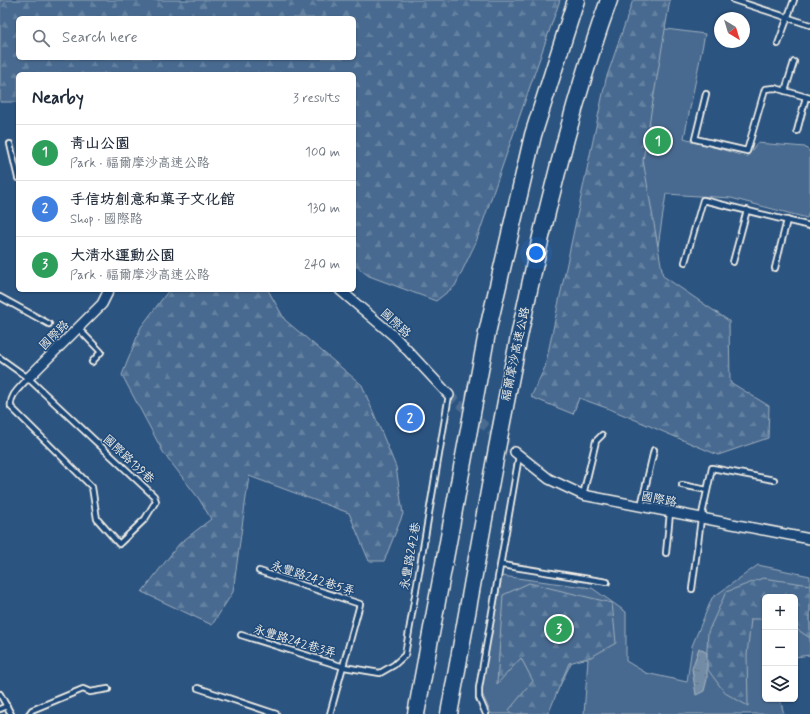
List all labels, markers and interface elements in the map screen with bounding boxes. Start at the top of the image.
north arrow [714,12,750,48]
search box [16,16,356,60]
icon: search [30,27,52,49]
text: Search here [62,28,138,48]
text: Nearby [32,87,84,109]
text: 3 results [293,90,340,107]
pin: 1 [645,126,671,156]
text: 青山公園 [70,134,130,154]
text: 1 [42,144,48,161]
text: 100 m [305,144,340,161]
text: Park · 福爾摩沙高速公路 [70,155,210,172]
text: 手信坊創意和菓子文化館 [70,190,235,210]
text: 2 [42,200,48,217]
text: 130 m [307,200,340,217]
text: Shop · 國際路 [70,211,143,228]
your location [526,243,546,263]
text: 大清水運動公園 [70,246,175,266]
text: 3 [42,256,48,273]
text: 240 m [304,256,340,273]
text: Park · 福爾摩沙高速公路 [70,267,210,284]
street label: 國際路 [377,306,414,342]
street label: 福爾摩沙高速公路 [498,306,534,403]
street label: 國際路 [36,317,73,354]
pin: 2 [397,403,423,433]
street label: 國際路139巷 [99,432,157,488]
street label: 國際路 [640,489,678,511]
street label: 永豐路242巷 [397,521,425,591]
street label: 永豐路242巷5弄 [269,558,357,600]
map controls [762,594,798,702]
button: + [762,594,798,630]
pin: 3 [546,614,572,644]
street label: 永豐路242巷3弄 [251,622,338,662]
button: − [762,630,798,666]
button: layers [762,666,798,702]

